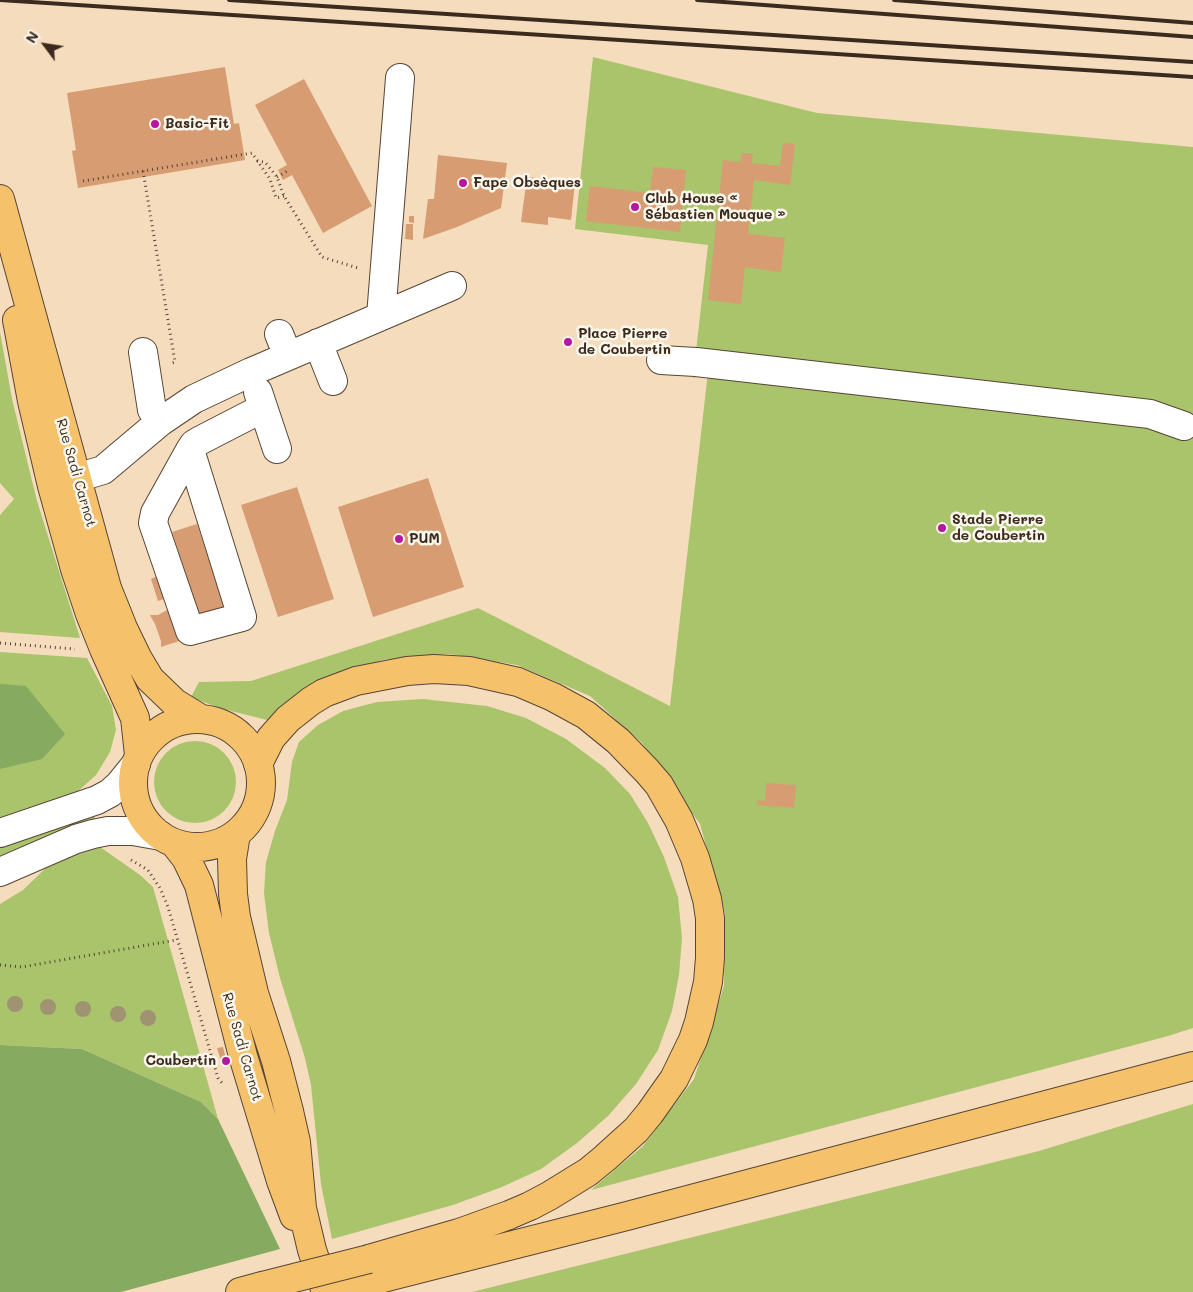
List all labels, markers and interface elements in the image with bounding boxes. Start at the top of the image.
north arrow [20,20,70,70]
text: N [21,28,43,46]
place label: Basic-Fit [165,116,229,132]
marker: Basic-Fit [149,118,161,130]
place label: Fape Obsèques [473,175,581,191]
marker: Fape Obsèques [457,177,469,189]
place label: Club House « Sébastien Mouque » [645,191,786,223]
marker: Club House « Sébastien Mouque » [629,201,641,213]
place label: Place Pierre de Coubertin [578,326,671,358]
marker: Place Pierre de Coubertin [562,336,574,348]
street label: Rue Sadi Carnot [52,417,100,529]
place label: Stade Pierre de Coubertin [952,512,1045,544]
marker: Stade Pierre de Coubertin [936,522,948,534]
place label: PUM [409,531,440,547]
marker: PUM [393,533,405,545]
street label: Rue Sadi Carnot [218,991,266,1103]
place label: Coubertin [146,1053,216,1069]
marker: Coubertin [220,1055,232,1067]

